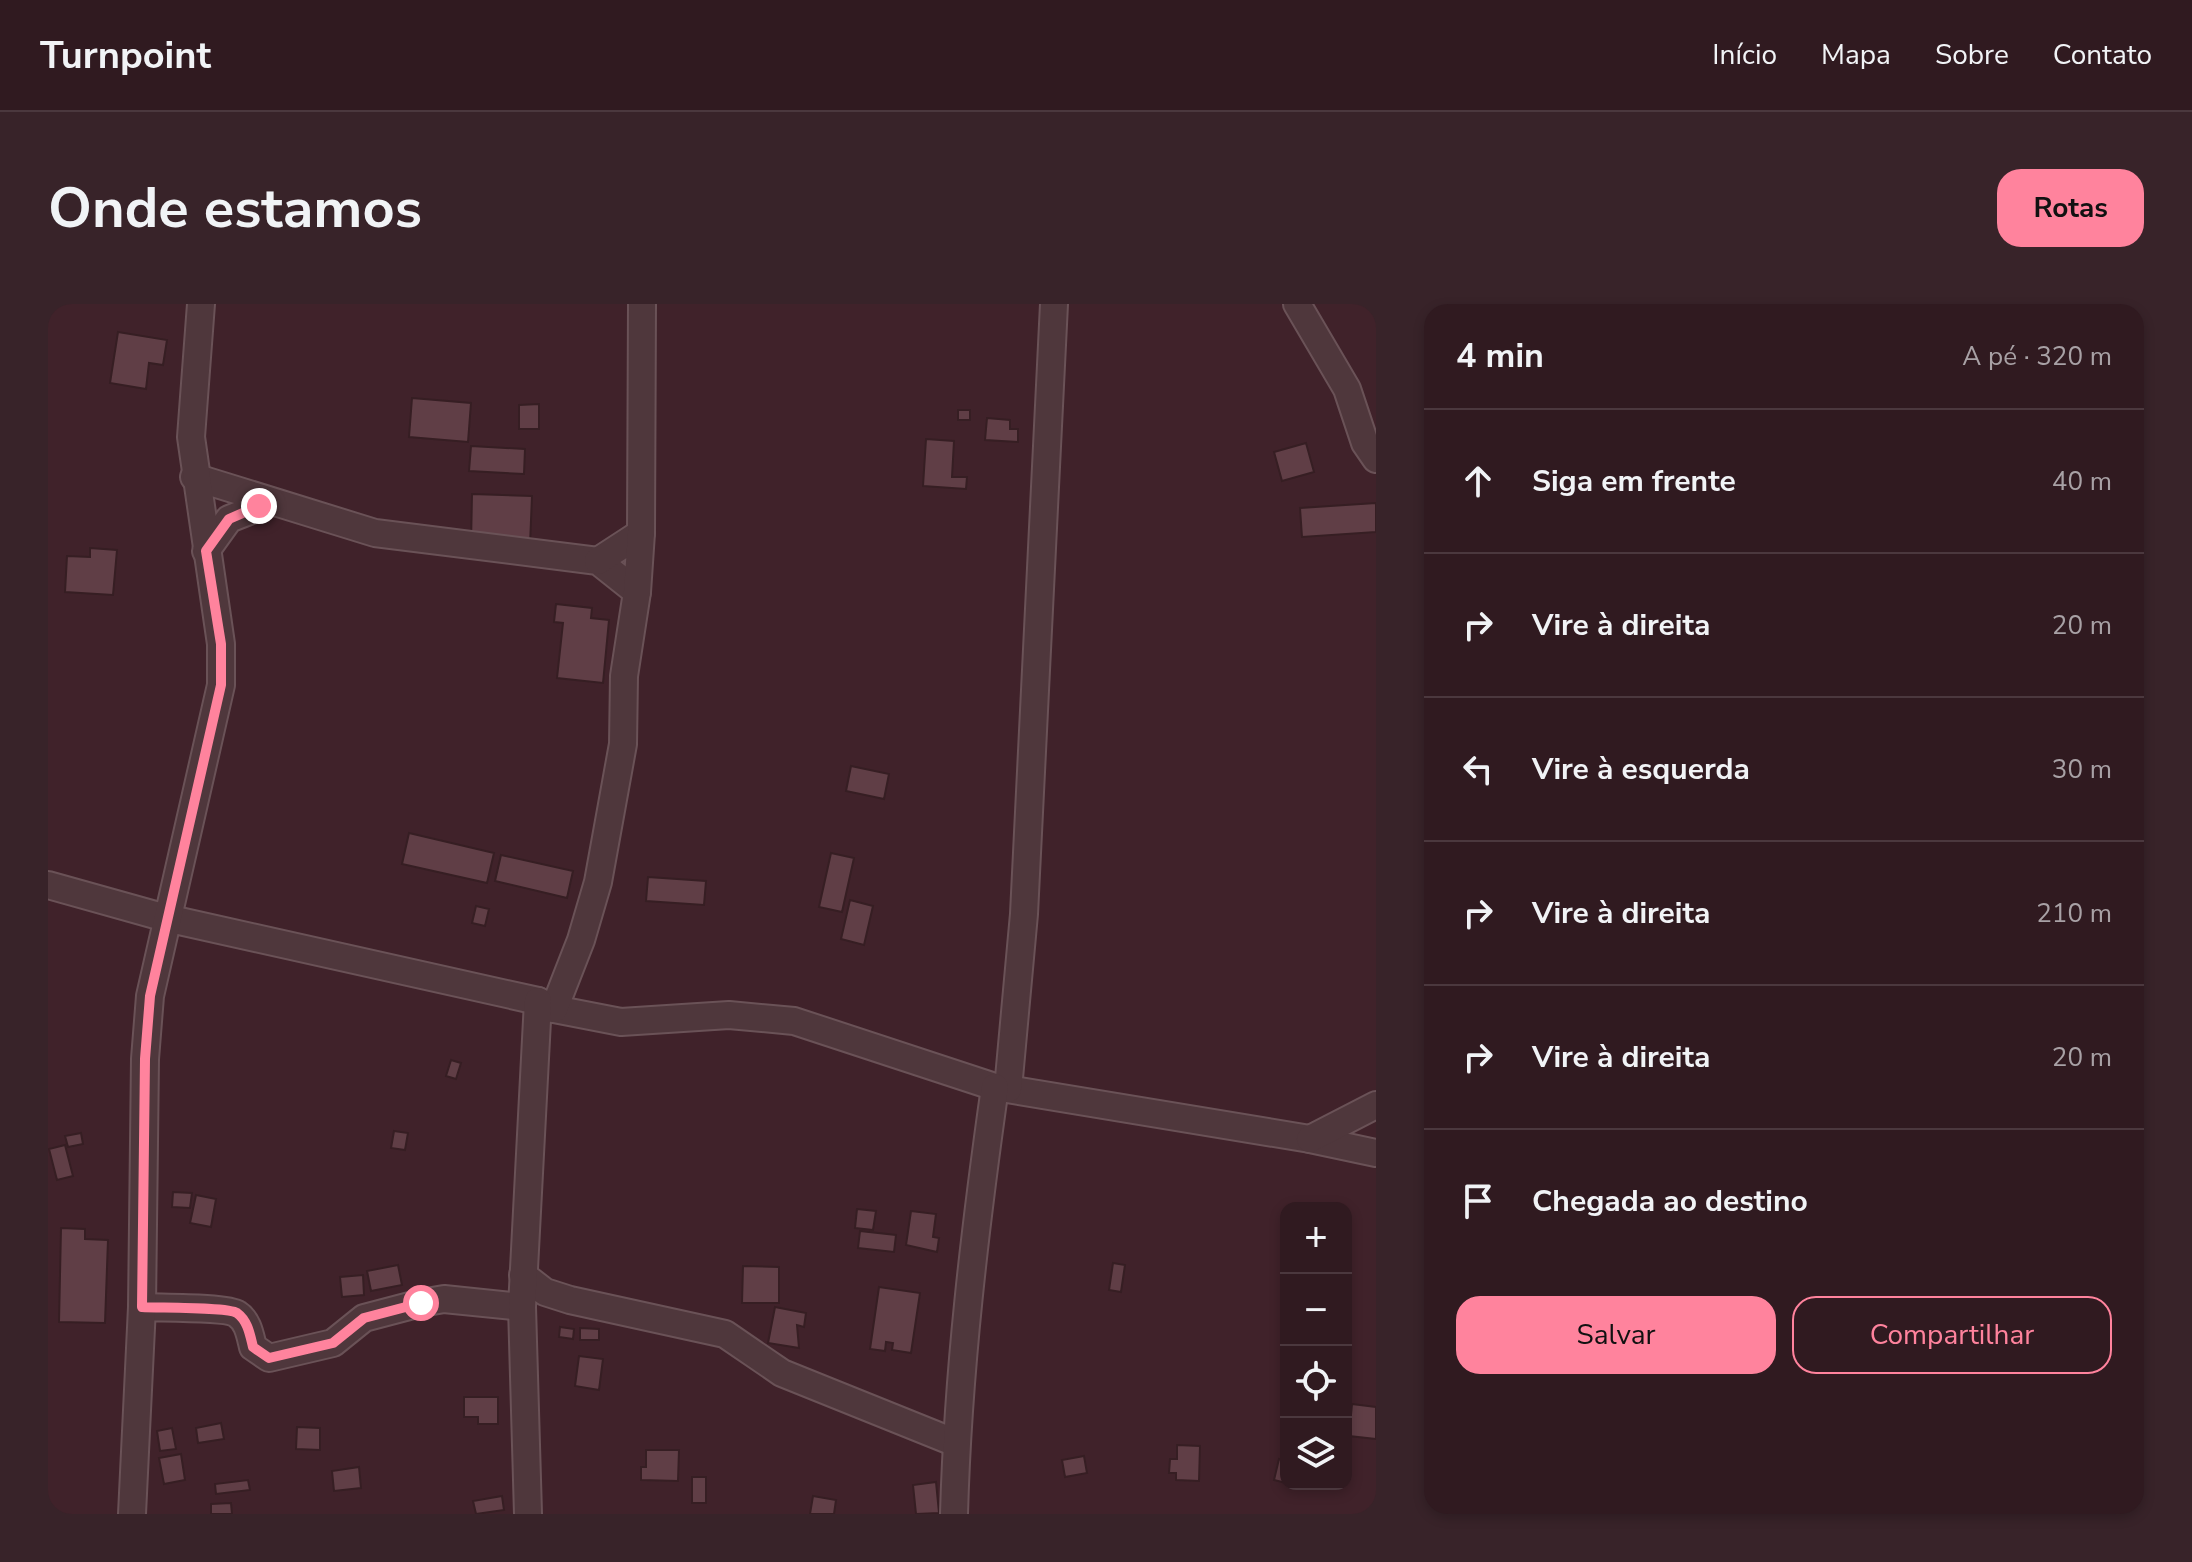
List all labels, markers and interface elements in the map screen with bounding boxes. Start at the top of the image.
text: Turnpoint [40,30,211,81]
text: Início [1712,36,1777,74]
text: Mapa [1821,36,1891,74]
text: Sobre [1935,36,2009,74]
text: Contato [2053,36,2152,74]
button: Rotas [1997,169,2144,247]
text: Onde estamos [48,170,422,247]
text: 4 min [1456,333,1544,379]
text: A pé · 320 m [1962,339,2112,374]
icon: ahead [1456,459,1500,503]
text: Siga em frente [1532,461,1736,502]
text: 40 m [2052,464,2112,499]
route end [241,488,277,524]
icon: right [1456,603,1500,647]
text: Vire à direita [1532,605,1710,646]
text: 20 m [2052,608,2112,643]
icon: left [1456,747,1500,791]
text: Vire à esquerda [1532,749,1750,790]
text: 30 m [2052,752,2112,787]
icon: right [1456,891,1500,935]
text: Vire à direita [1532,893,1710,934]
text: 210 m [2036,896,2112,931]
icon: right [1456,1035,1500,1079]
text: Vire à direita [1532,1037,1710,1078]
text: 20 m [2052,1040,2112,1075]
icon: arrive [1456,1179,1500,1223]
text: Chegada ao destino [1532,1181,1808,1222]
map controls [1280,1202,1352,1490]
button: + [1280,1202,1352,1274]
button: − [1280,1274,1352,1346]
route start [403,1285,439,1321]
button: Salvar [1456,1296,1776,1374]
button: Compartilhar [1792,1296,2112,1374]
button: locate [1280,1346,1352,1418]
button: layers [1280,1418,1352,1490]

